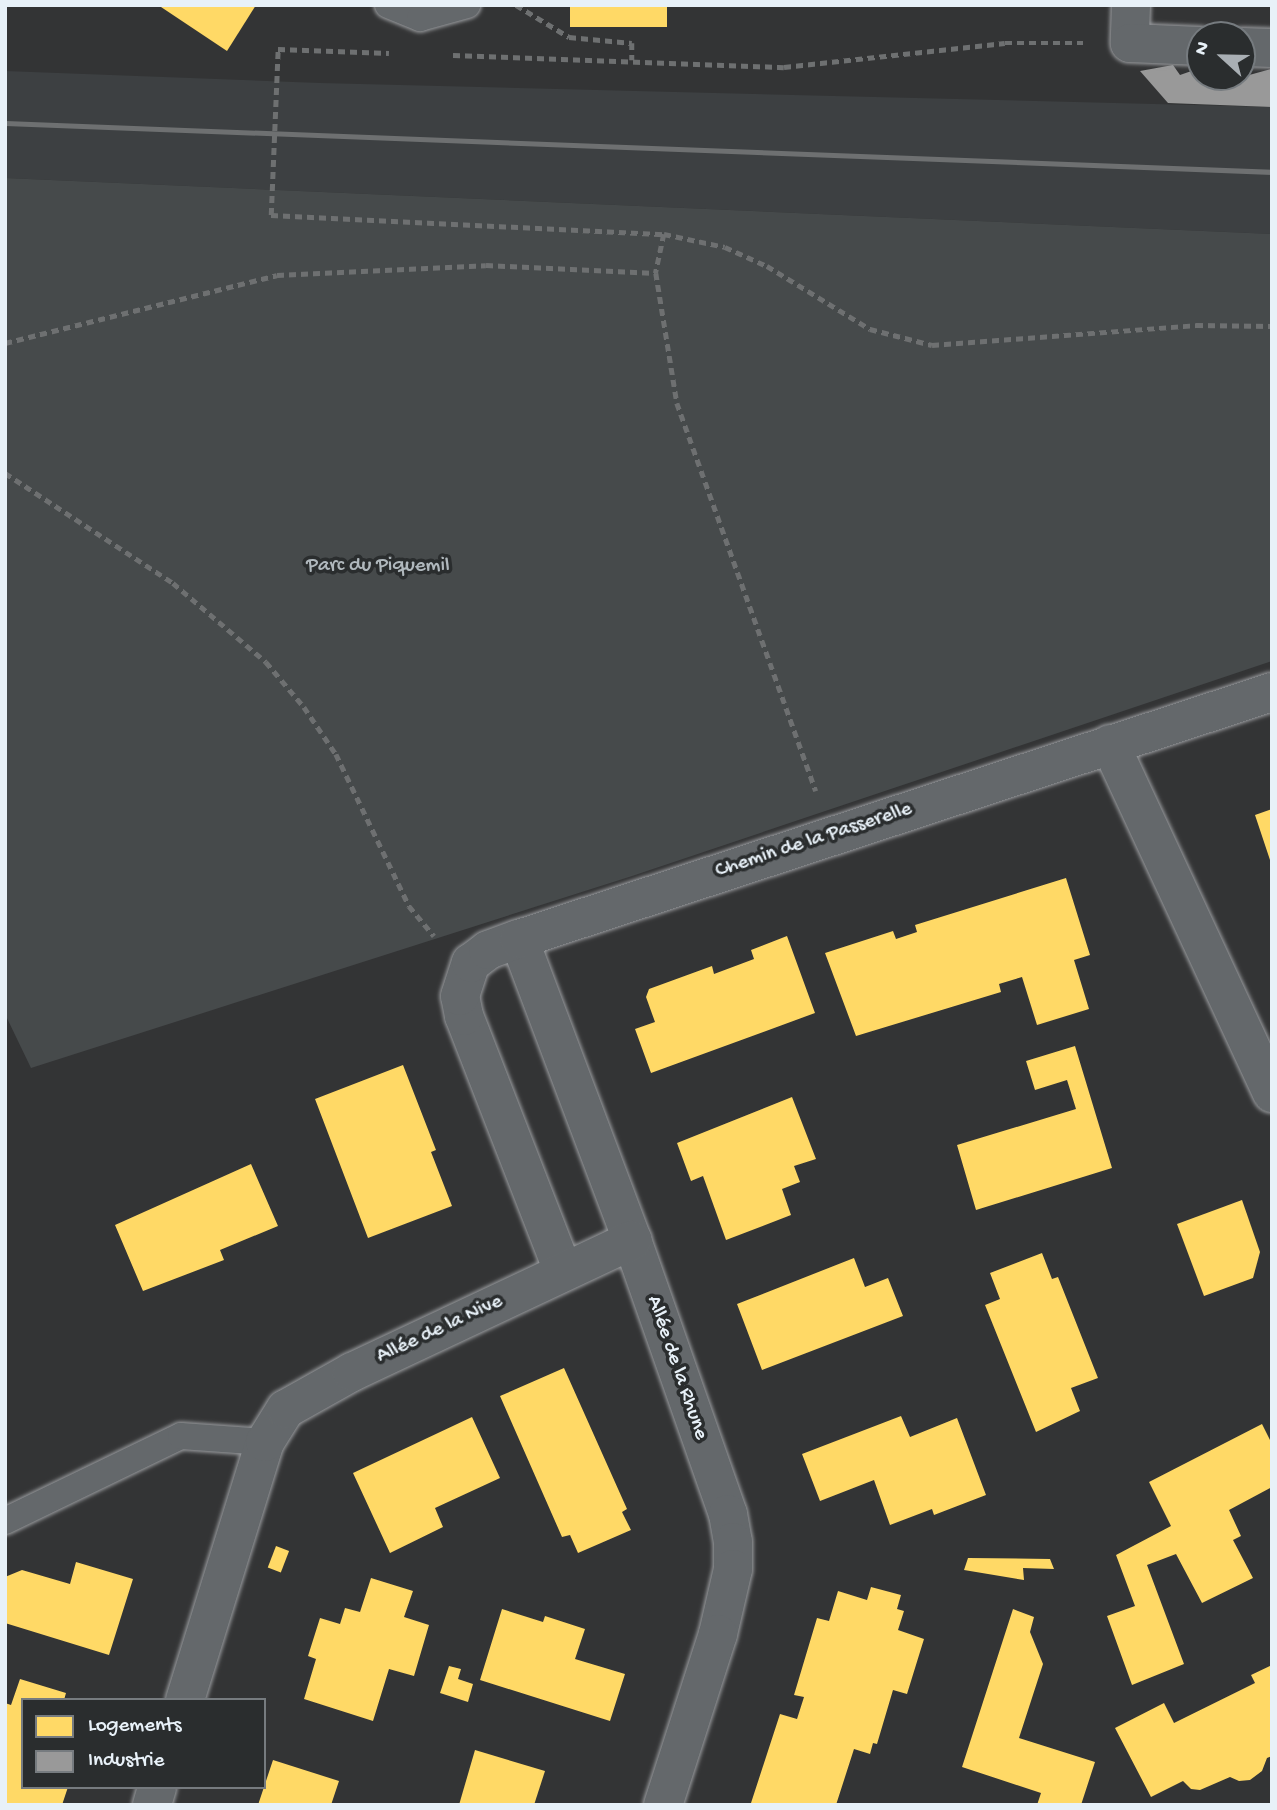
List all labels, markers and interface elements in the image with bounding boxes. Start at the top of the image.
north arrow [1186,21,1256,91]
text: N [1190,39,1216,59]
park label: Parc du Piquemil [306,554,450,580]
street label: Chemin de la Passerelle [713,797,915,885]
street label: Allée de la Nive [373,1290,507,1370]
street label: Allée de la Rhune [640,1293,712,1443]
legend [21,1698,266,1789]
text: Logements [88,1714,181,1739]
text: Industrie [88,1749,164,1774]

